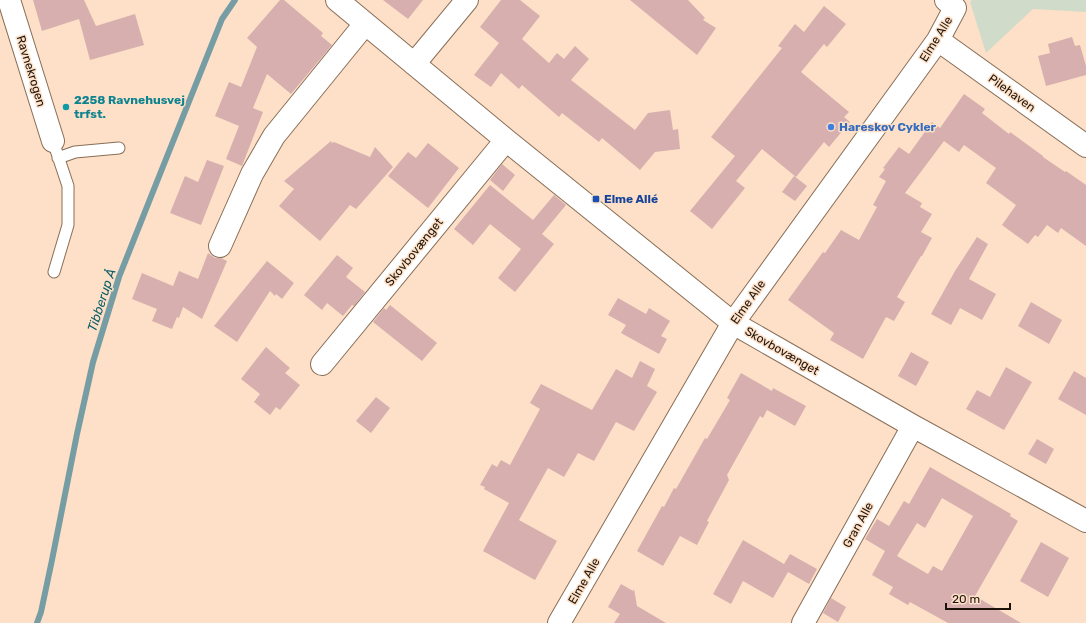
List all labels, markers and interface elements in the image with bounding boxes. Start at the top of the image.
street label: Elme Alle [917,14,956,64]
street label: Ravnekrogen [14,34,48,108]
street label: Pilehaven [986,71,1038,115]
place label: 2258 Ravnehusvej trfst. [74,93,185,121]
marker: 2258 Ravnehusvej trfst. [61,102,71,112]
place label: Hareskov Cykler [839,120,937,134]
marker: Hareskov Cykler [826,122,836,132]
place label: Elme Allé [604,192,658,206]
marker: Elme Allé [591,194,601,204]
street label: Skovbovænget [382,215,446,289]
water label: Tibberup Å [84,267,119,334]
street label: Elme Alle [728,277,768,327]
street label: Skovbovænget [742,324,822,378]
street label: Gran Alle [840,500,876,550]
street label: Elme Alle [565,555,603,606]
scale bar [946,585,1010,611]
text: 20 m [952,592,980,606]

